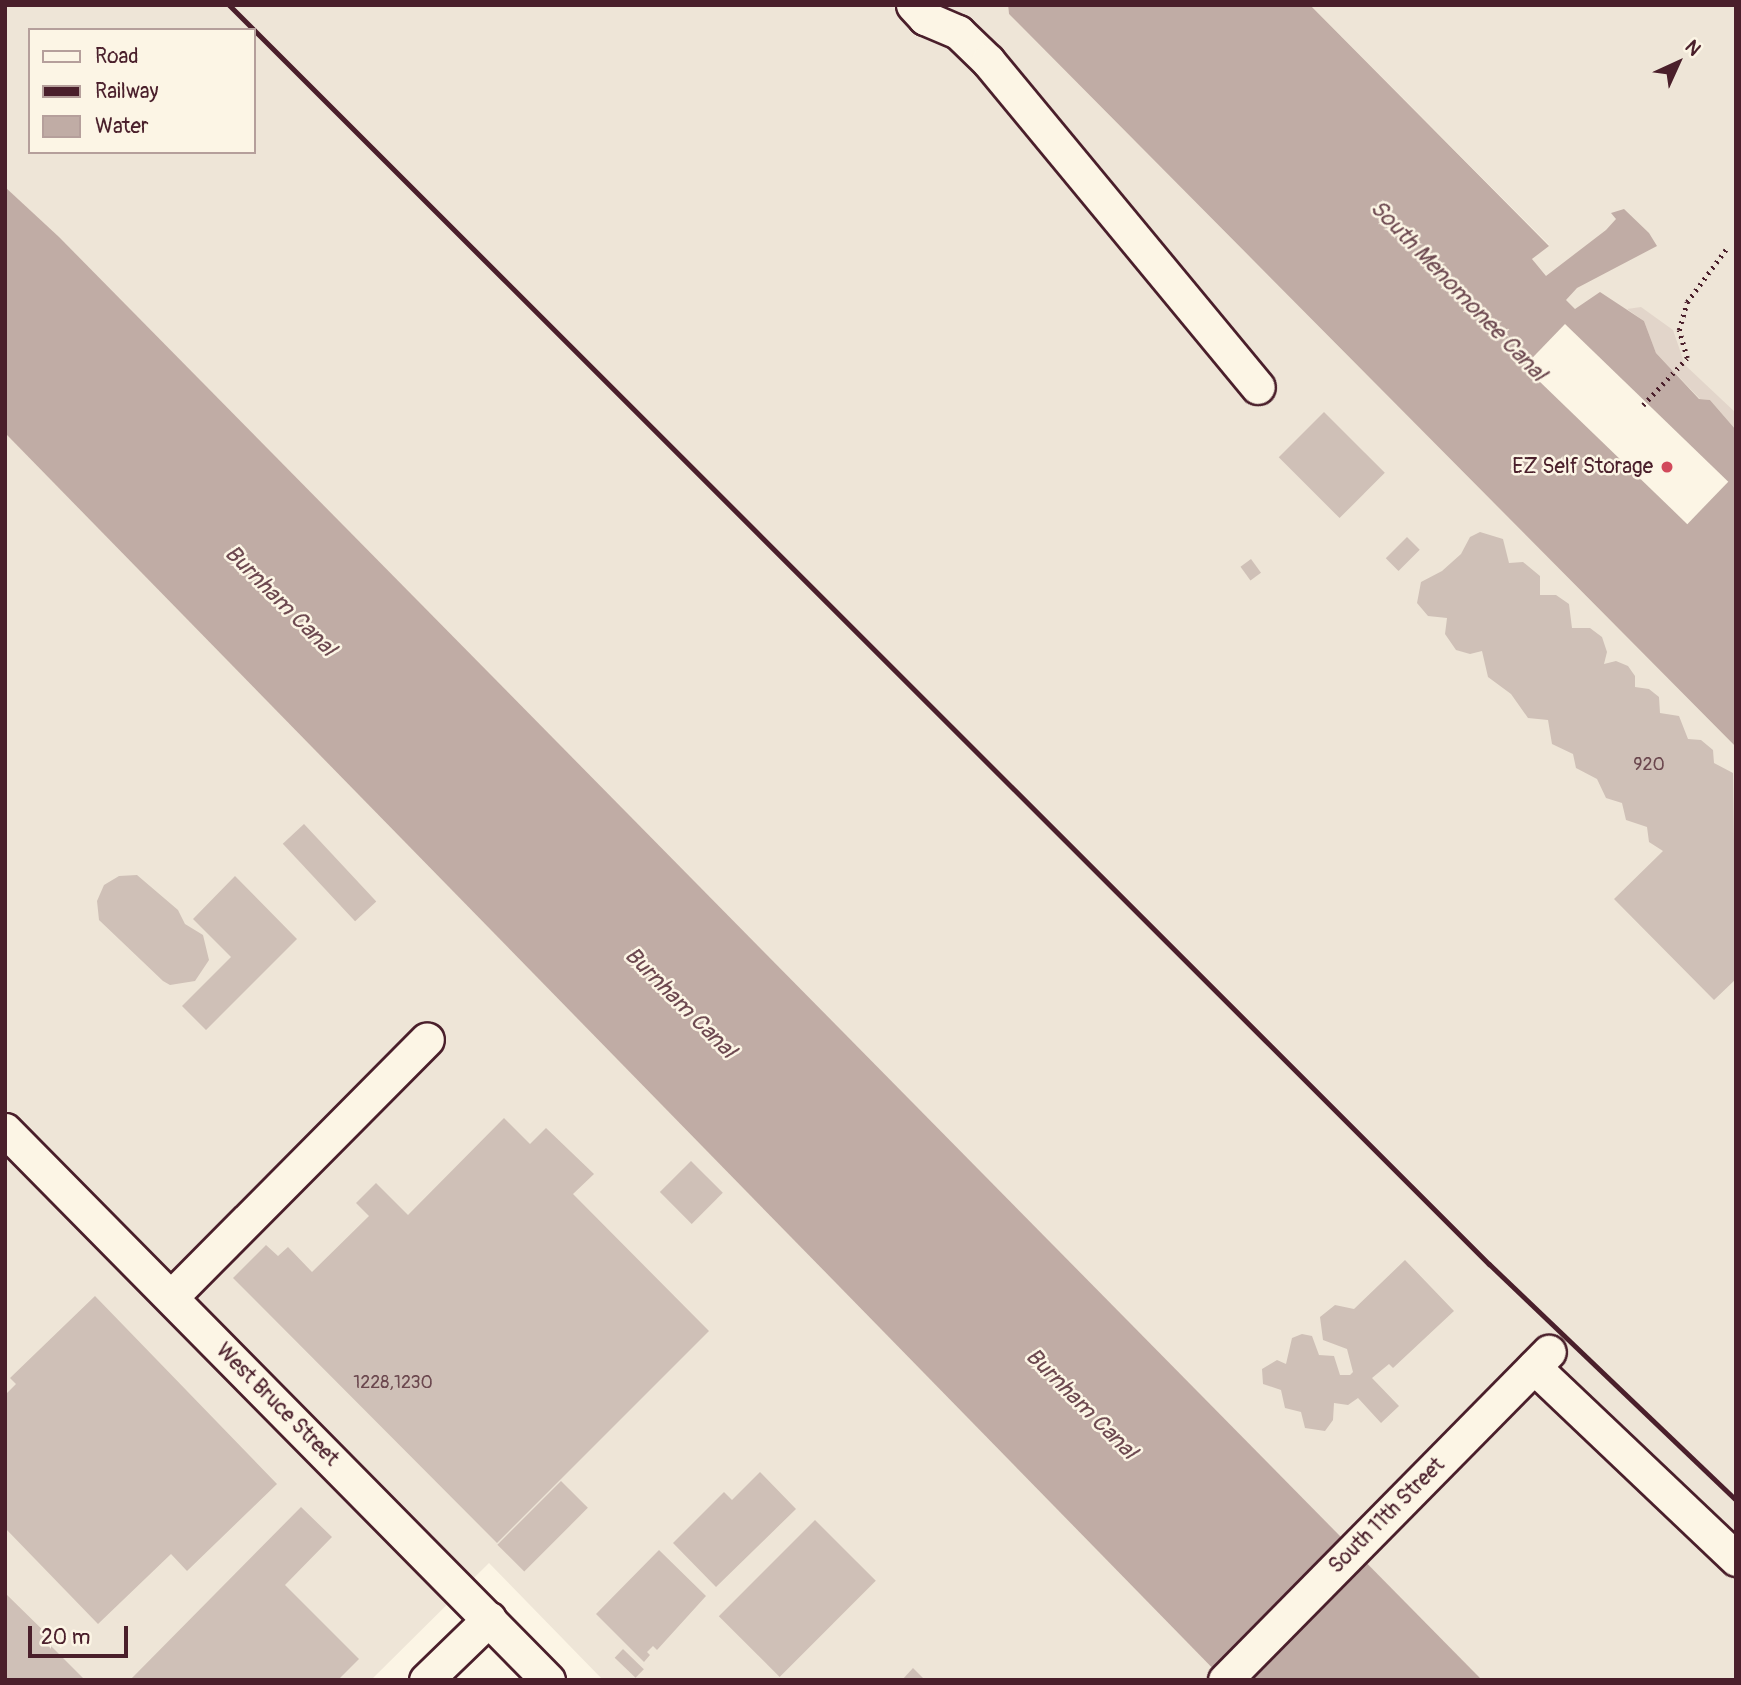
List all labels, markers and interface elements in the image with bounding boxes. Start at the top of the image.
legend [28,28,256,154]
north arrow [1643,28,1713,98]
text: N [1680,35,1706,61]
text: Road [95,43,139,70]
text: Railway [95,78,159,105]
text: Water [95,113,148,140]
water label: South Menomonee Canal [1364,195,1552,387]
place label: EZ Self Storage [1512,454,1653,480]
marker: EZ Self Storage [1659,459,1675,475]
water label: Burnham Canal [219,540,341,662]
house number: 920 [1633,754,1665,776]
water label: Burnham Canal [619,942,741,1064]
street label: West Bruce Street [210,1338,344,1472]
water label: Burnham Canal [1020,1343,1142,1465]
house number: 1228,1230 [353,1372,433,1394]
street label: South 11th Street [1324,1453,1450,1579]
scale bar [32,1612,131,1656]
text: 20 m [41,1624,90,1651]

